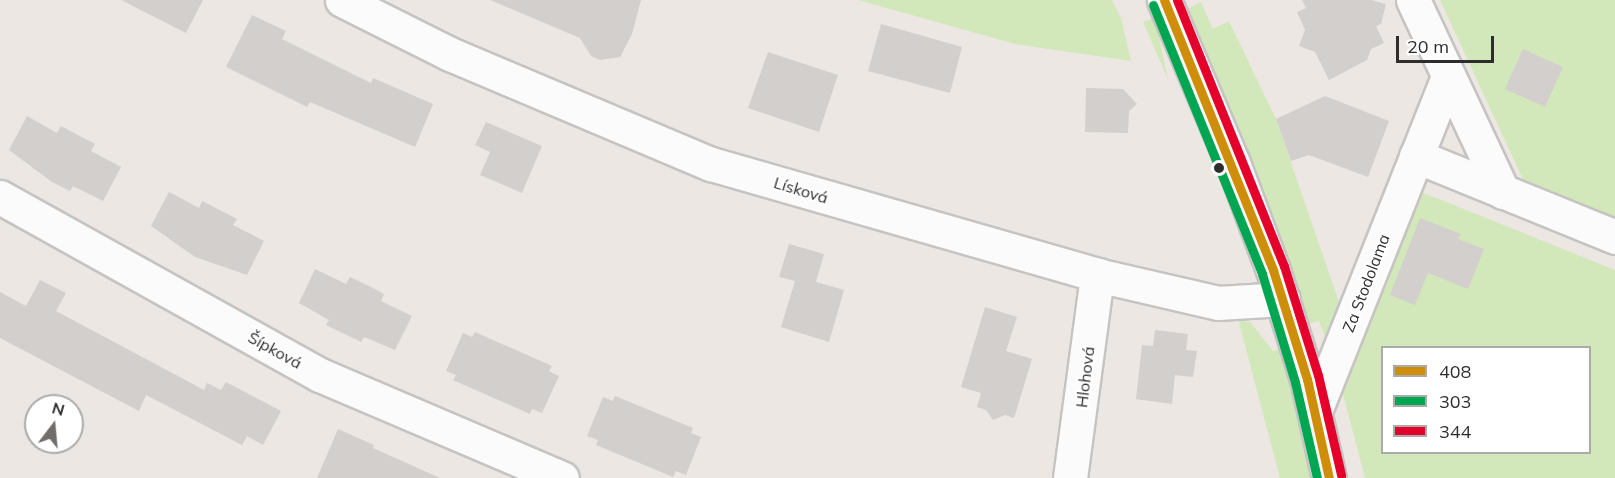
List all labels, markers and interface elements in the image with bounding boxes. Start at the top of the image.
scale bar [1399,24,1496,62]
text: 20 m [1407,35,1449,58]
unlabelled marker [1213,162,1225,174]
street label: Lísková [772,173,830,207]
street label: Za Stodolama [1338,231,1394,335]
street label: Šípková [245,327,305,373]
street label: Hlohová [1072,345,1098,409]
legend [1381,346,1591,454]
text: 408 [1439,360,1471,383]
text: 303 [1439,390,1471,413]
north arrow [24,394,84,454]
text: N [50,397,67,420]
text: 344 [1439,420,1471,443]

